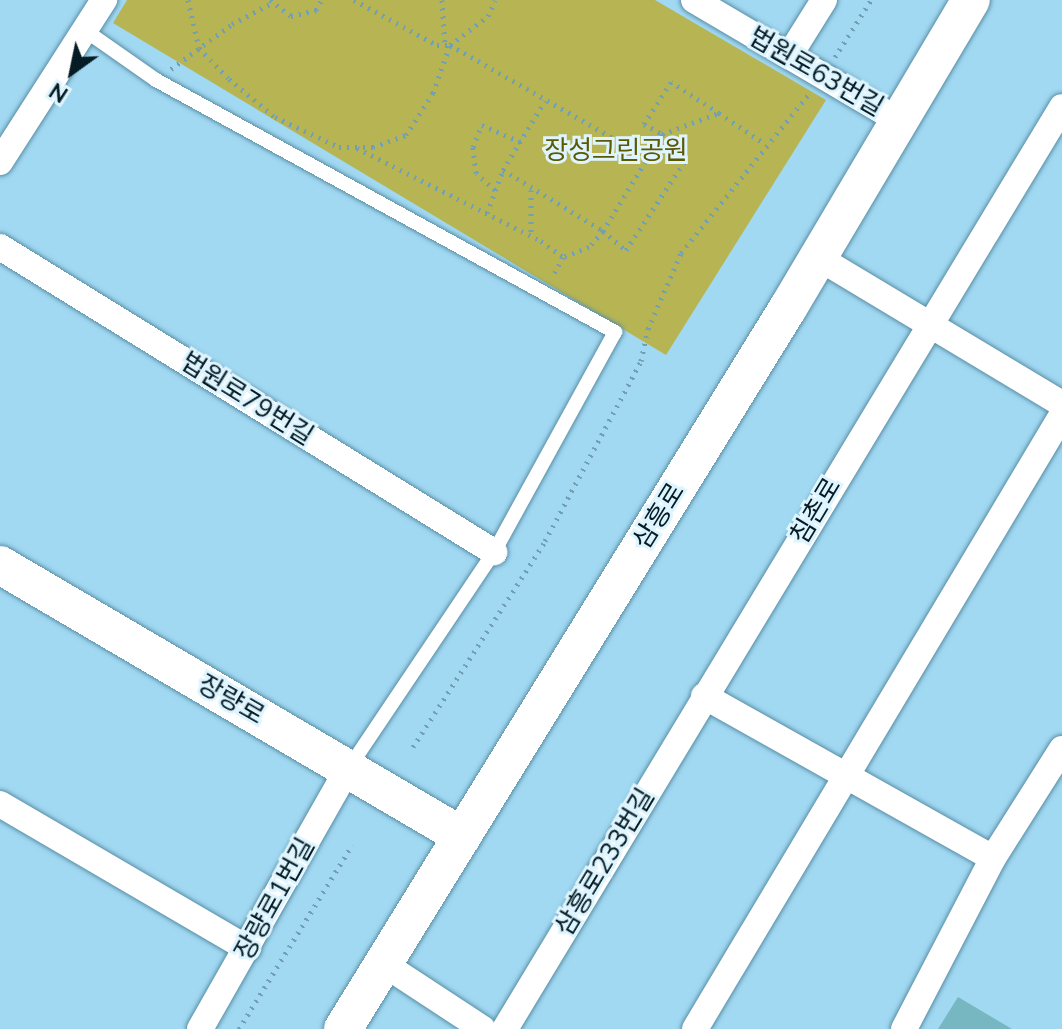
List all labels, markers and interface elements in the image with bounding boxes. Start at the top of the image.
street label: 법원로63번길 [743,21,889,123]
north arrow [32,32,112,112]
text: N [44,75,74,109]
park label: 장성그린공원 [544,135,688,167]
street label: 법원로79번길 [175,346,319,452]
street label: 침촌로 [784,472,848,550]
street label: 삼흥로 [627,477,691,555]
street label: 장량로 [192,669,270,731]
street label: 삼흥로233번길 [549,783,661,941]
street label: 장량로1번길 [229,832,321,966]

